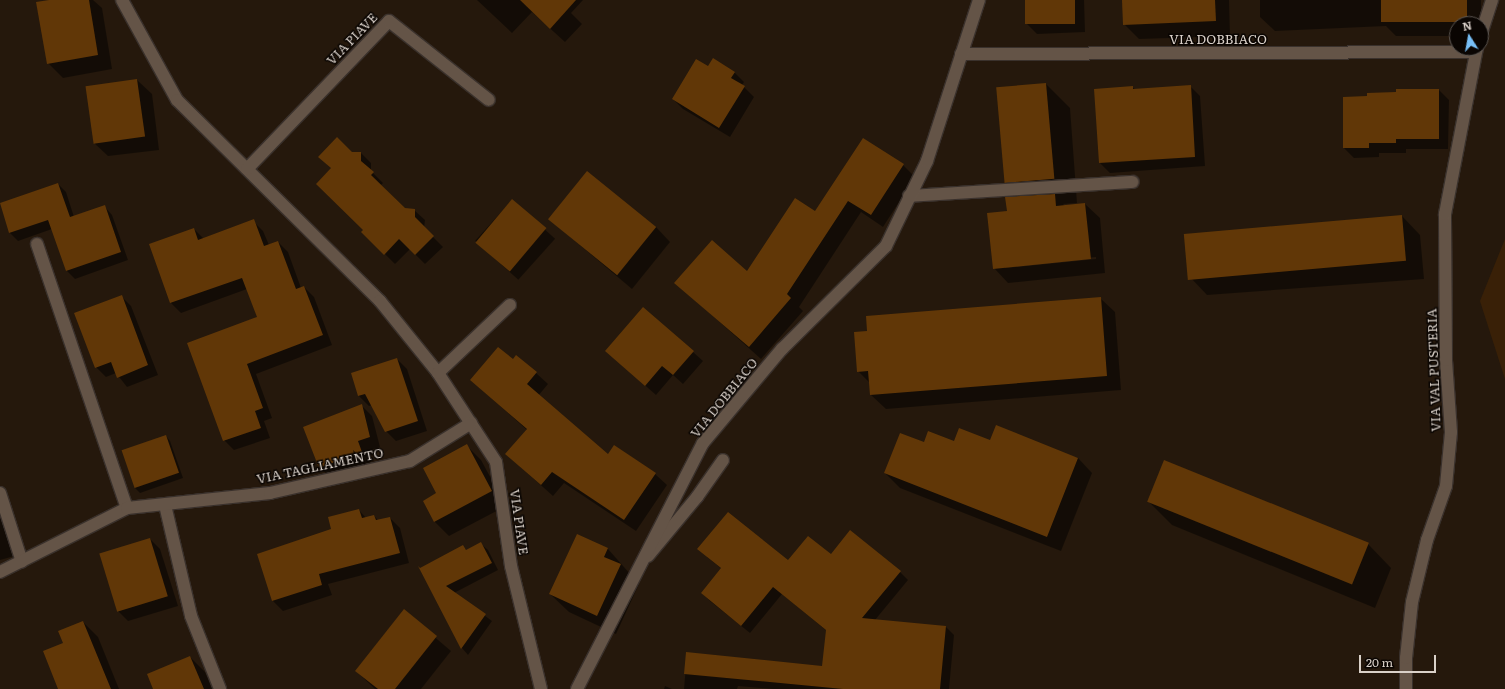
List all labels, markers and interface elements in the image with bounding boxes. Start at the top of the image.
street label: VIA PIAVE [323,10,381,68]
north arrow [1449,16,1489,56]
text: N [1461,16,1473,34]
street label: VIA DOBBIACO [1169,31,1267,47]
street label: VIA VAL PUSTERIA [1424,308,1444,432]
street label: VIA DOBBIACO [687,355,761,441]
street label: VIA TAGLIAMENTO [255,445,385,487]
street label: VIA PIAVE [507,488,531,556]
scale bar [1361,647,1438,673]
text: 20 m [1366,653,1393,671]

